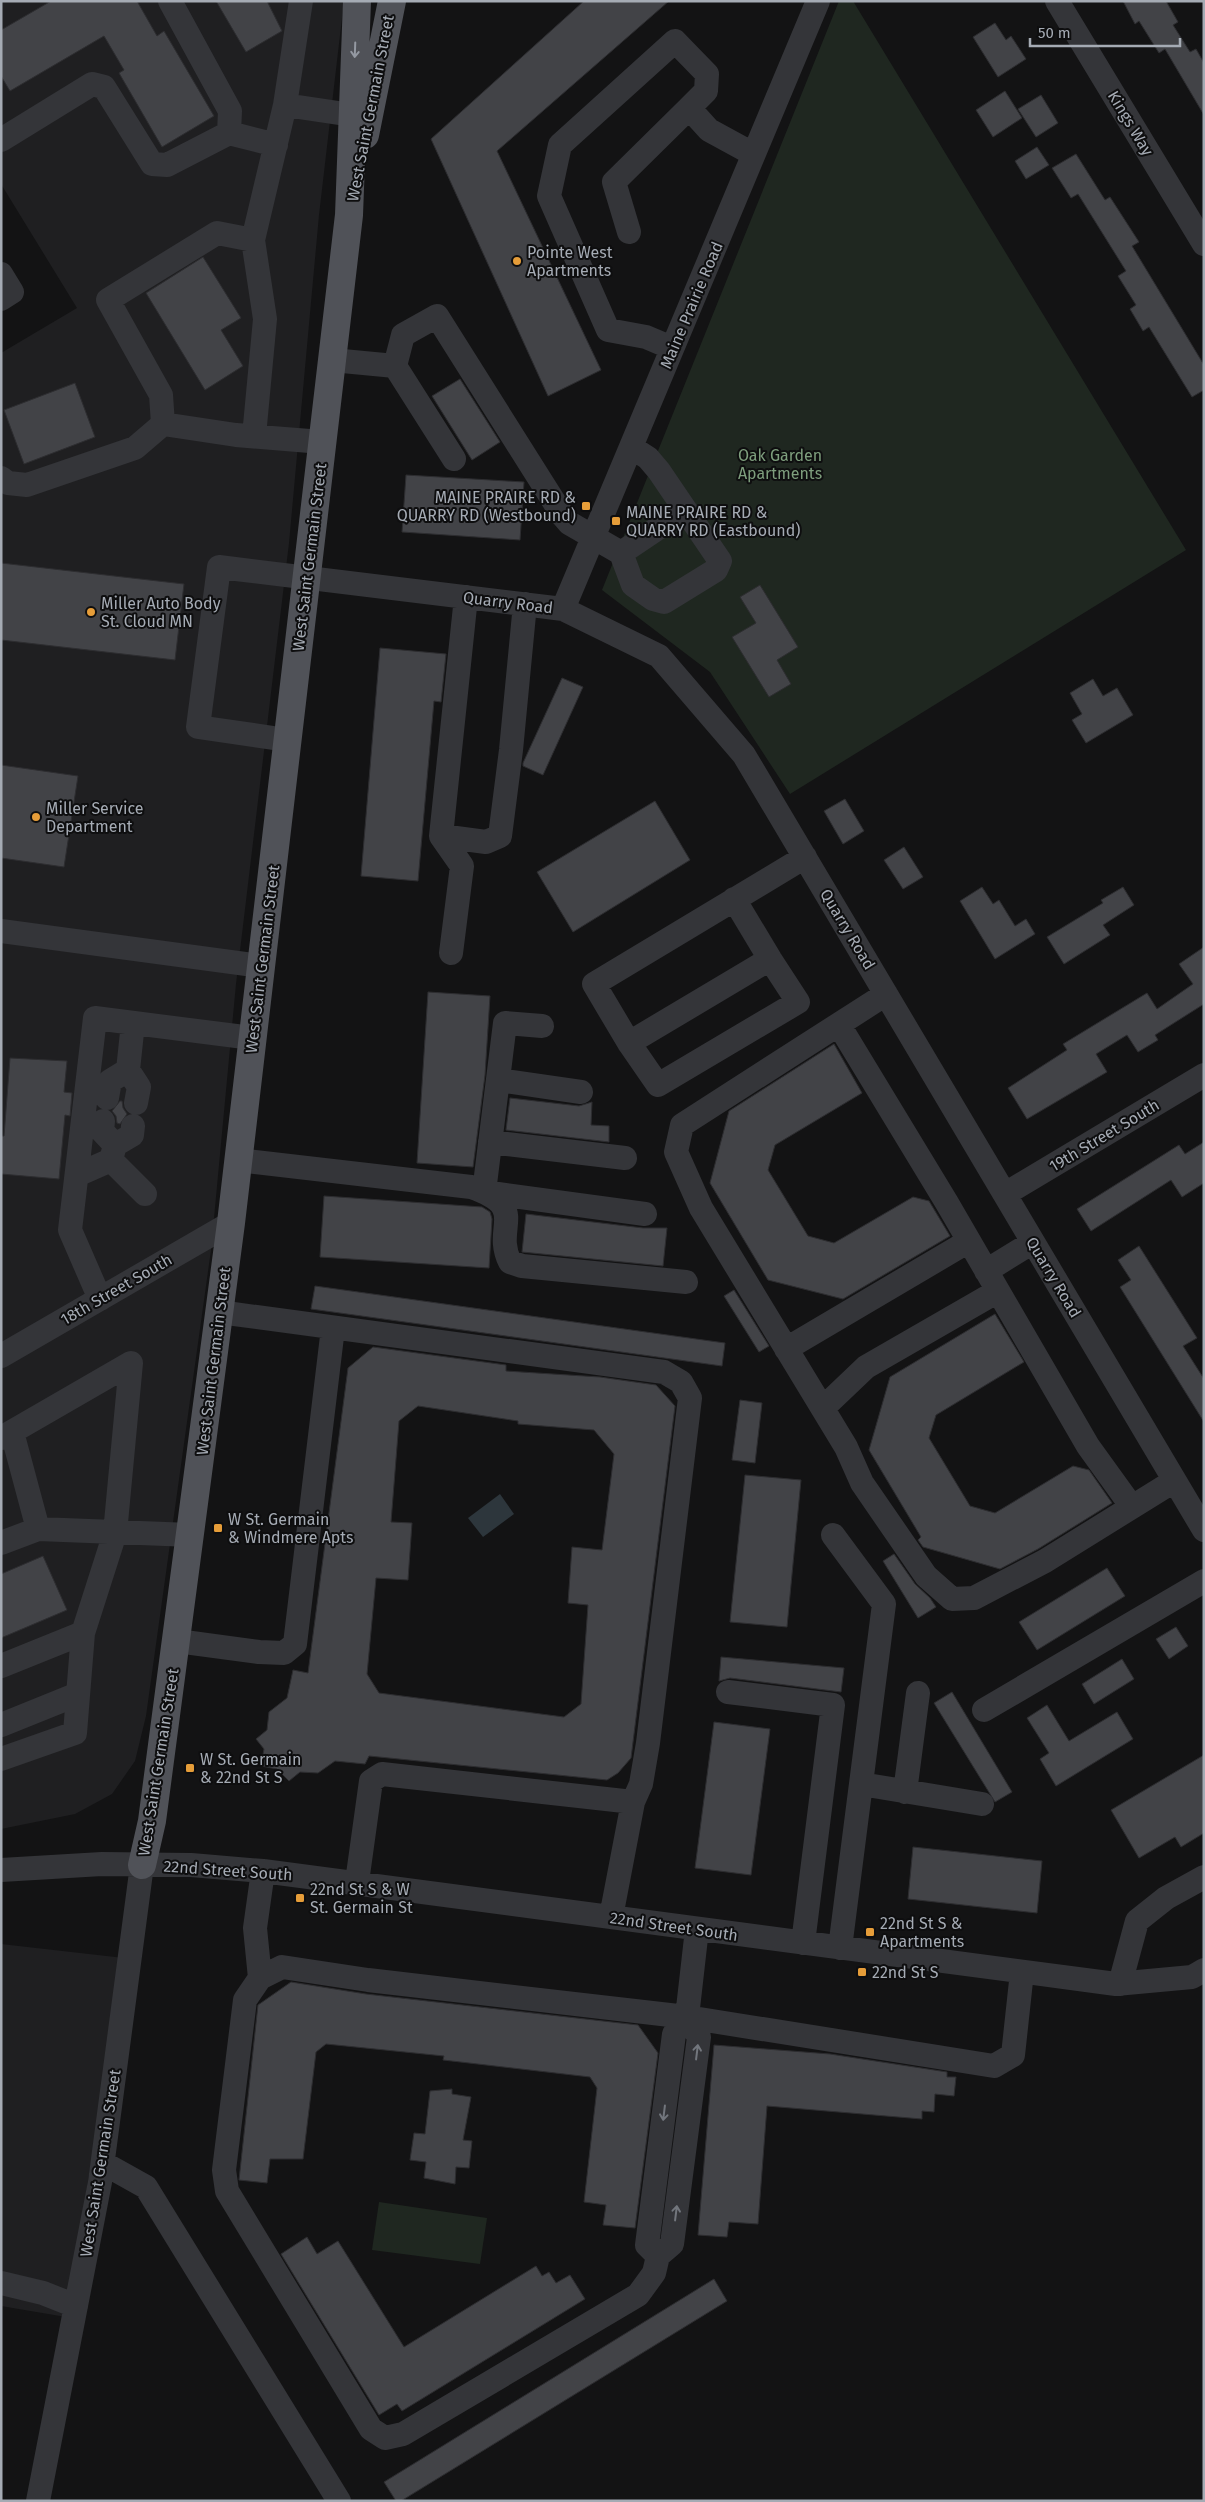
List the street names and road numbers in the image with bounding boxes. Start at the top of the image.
street label: West Saint Germain Street [343,13,398,203]
street label: Kings Way [1104,87,1157,159]
street label: Maine Prairie Road [656,239,727,372]
street label: West Saint Germain Street [289,462,331,652]
street label: Quarry Road [462,588,554,617]
street label: West Saint Germain Street [242,864,284,1054]
street label: Quarry Road [816,886,879,973]
street label: 19th Street South [1046,1095,1163,1176]
street label: Quarry Road [1022,1234,1085,1321]
street label: 18th Street South [57,1250,175,1329]
street label: West Saint Germain Street [193,1266,235,1456]
street label: West Saint Germain Street [134,1667,183,1857]
street label: 22nd Street South [163,1857,293,1884]
street label: 22nd Street South [609,1908,739,1945]
street label: West Saint Germain Street [76,2068,125,2258]

